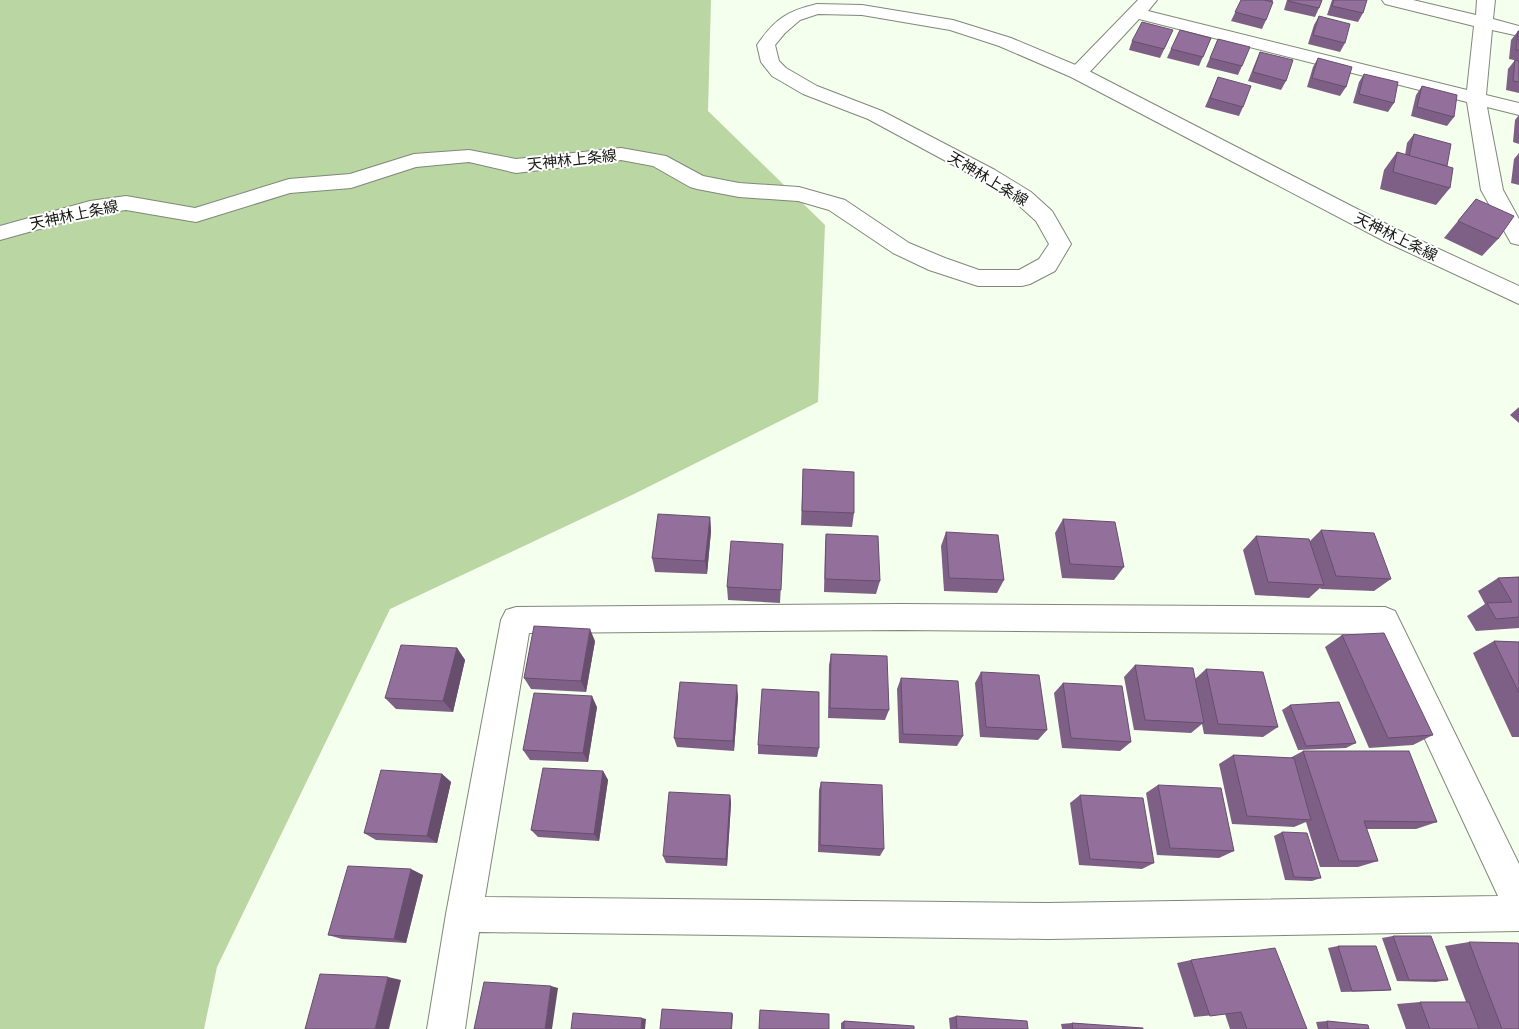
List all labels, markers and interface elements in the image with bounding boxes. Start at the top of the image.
street label: 天神林上条線 [526,144,618,174]
street label: 天神林上条線 [945,146,1032,210]
street label: 天神林上条線 [28,195,120,233]
street label: 天神林上条線 [1352,207,1441,265]

